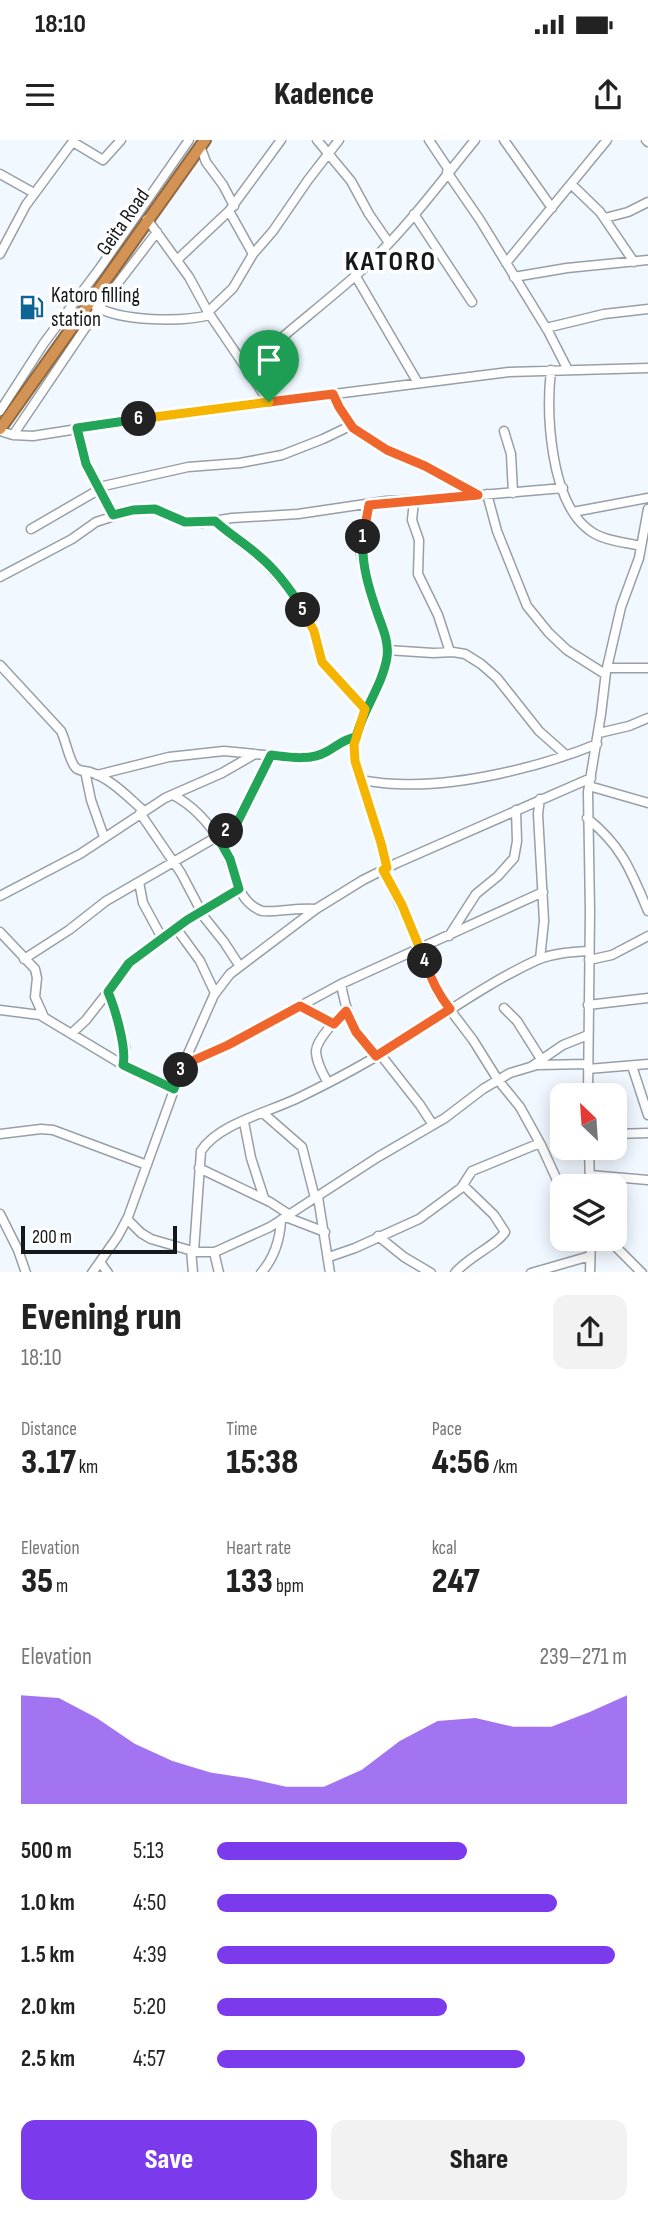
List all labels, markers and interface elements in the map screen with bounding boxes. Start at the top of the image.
text: 18:10 [35,9,86,40]
text: Kadence [274,75,374,114]
icon: menu [21,76,59,114]
icon: share [589,76,627,114]
street label: Geita Road [91,184,155,260]
district label: KATORO [345,245,437,278]
place label: Katoro filling station [51,283,140,332]
fuel station icon: Katoro filling station [17,293,45,321]
pin [239,330,299,402]
icon: arrive [250,341,288,379]
pin: 6 [122,402,156,436]
text: 6 [134,407,143,430]
pin: 1 [346,520,380,554]
text: 1 [359,525,366,548]
pin: 5 [286,592,320,628]
text: 5 [298,598,307,621]
pin: 2 [208,814,244,848]
text: 2 [221,819,230,842]
pin: 4 [408,944,442,978]
text: 4 [420,949,429,972]
pin: 3 [164,1052,198,1088]
text: 3 [176,1058,185,1081]
north arrow [550,1083,626,1160]
map controls [550,1083,627,1251]
button: layers [550,1174,627,1251]
scale bar [21,1224,177,1255]
text: 200 m [32,1226,72,1249]
text: Evening run [21,1295,182,1340]
button: share [553,1295,627,1369]
text: 18:10 [21,1344,62,1372]
text: Distance [21,1418,77,1441]
text: Time [226,1418,257,1441]
text: Pace [432,1418,462,1441]
text: 3.17 [21,1441,76,1484]
text: 15:38 [226,1441,298,1484]
text: 4:56 [432,1441,490,1484]
text: km [76,1456,98,1479]
text: /km [490,1456,518,1479]
text: Elevation [21,1537,80,1560]
text: Heart rate [226,1537,291,1560]
text: kcal [432,1537,457,1560]
text: 35 [21,1560,53,1603]
text: 133 [226,1560,273,1603]
text: 247 [432,1560,480,1603]
text: m [53,1575,68,1598]
text: bpm [273,1575,304,1598]
text: Elevation [21,1643,92,1671]
text: 239–271 m [540,1643,627,1671]
text: 500 m [21,1837,72,1865]
text: 5:13 [133,1837,164,1865]
text: 1.0 km [21,1889,75,1917]
text: 4:50 [133,1889,166,1917]
text: 1.5 km [21,1941,74,1969]
text: 4:39 [133,1941,167,1969]
text: 2.0 km [21,1993,75,2021]
text: 5:20 [133,1993,166,2021]
text: 2.5 km [21,2045,75,2073]
text: 4:57 [133,2045,165,2073]
button: Save [21,2120,317,2200]
button: Share [331,2120,627,2200]

